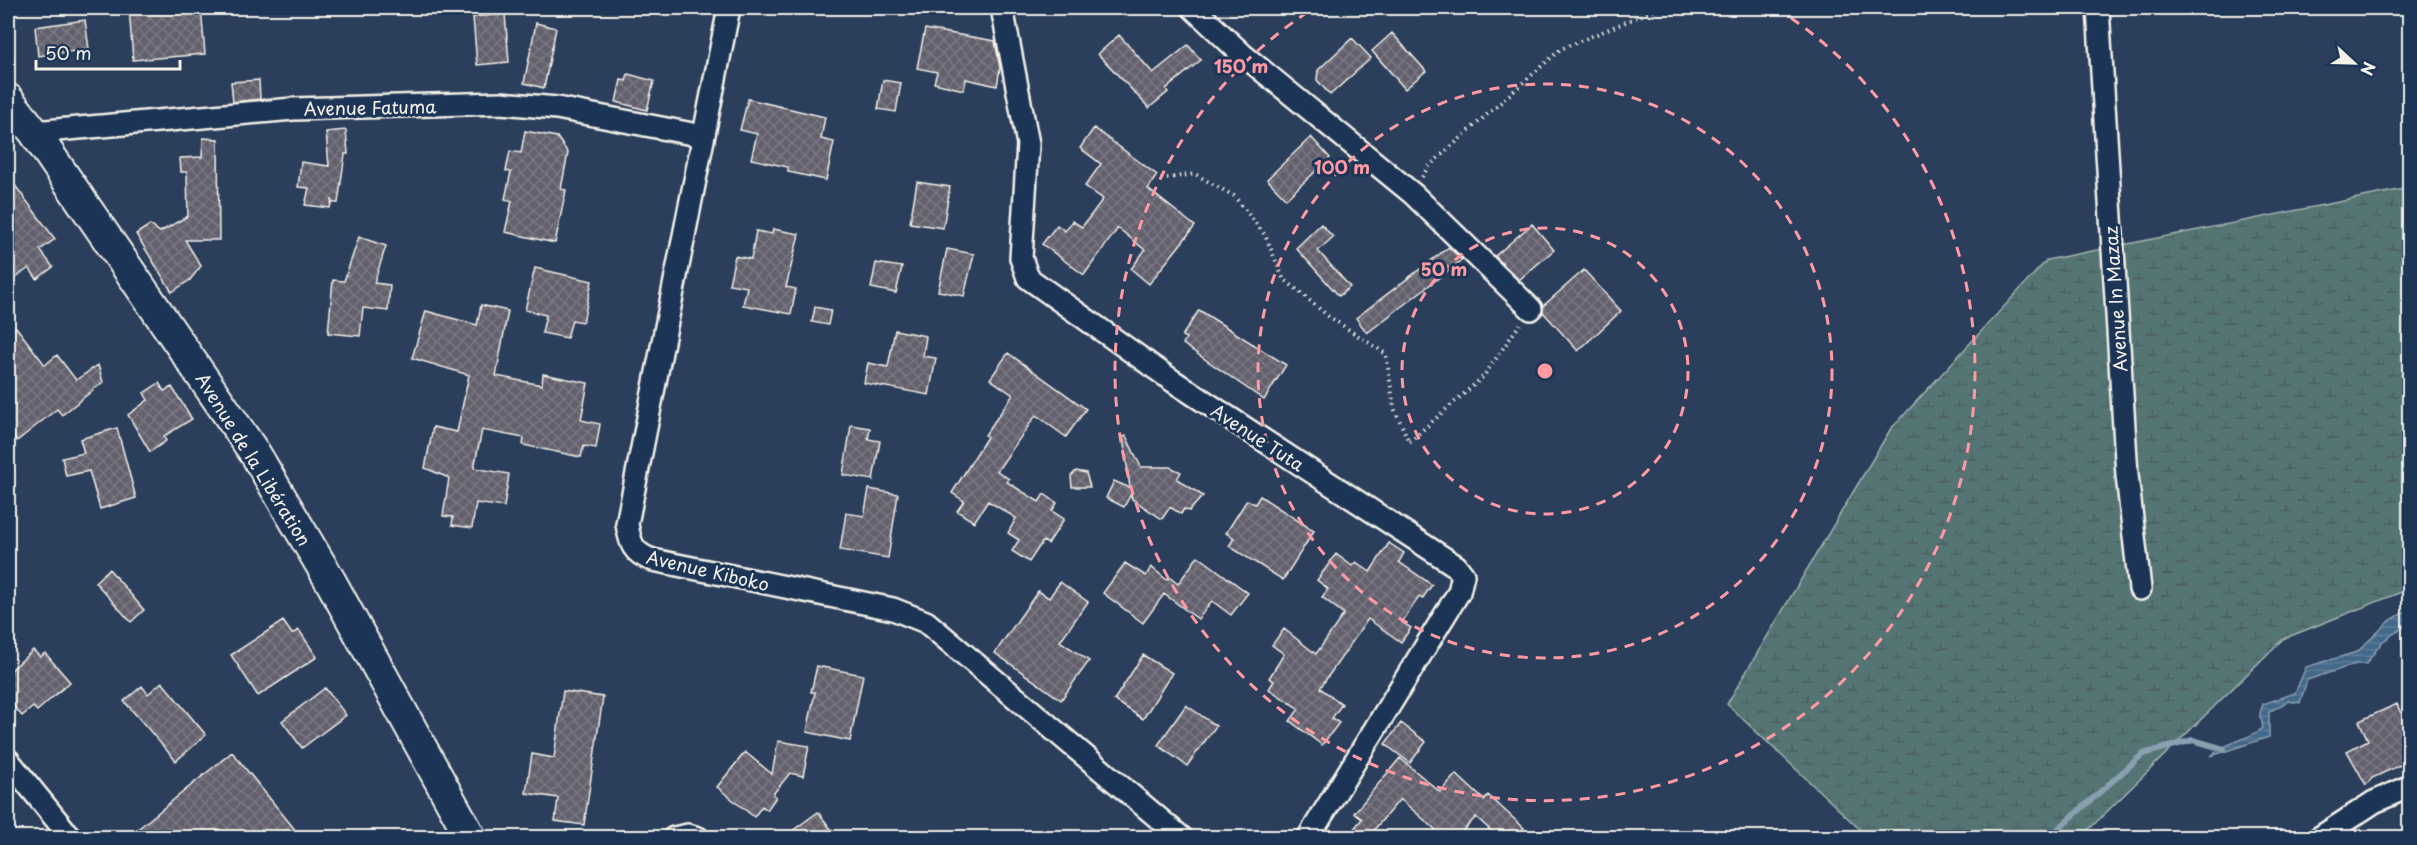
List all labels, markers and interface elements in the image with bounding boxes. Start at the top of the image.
scale bar [36,33,180,71]
north arrow [2324,33,2384,93]
text: 50 m [45,39,92,66]
text: 150 m [1214,52,1268,79]
text: N [2355,59,2382,79]
street label: Avenue Fatuma [303,92,437,122]
text: 100 m [1314,153,1370,180]
street label: Avenue In Mazaz [2096,225,2134,373]
text: 50 m [1421,255,1467,282]
centre of rings [1535,361,1555,381]
street label: Avenue de la Libération [190,367,318,551]
street label: Avenue Tuta [1206,397,1311,478]
street label: Avenue Kiboko [644,543,772,597]

